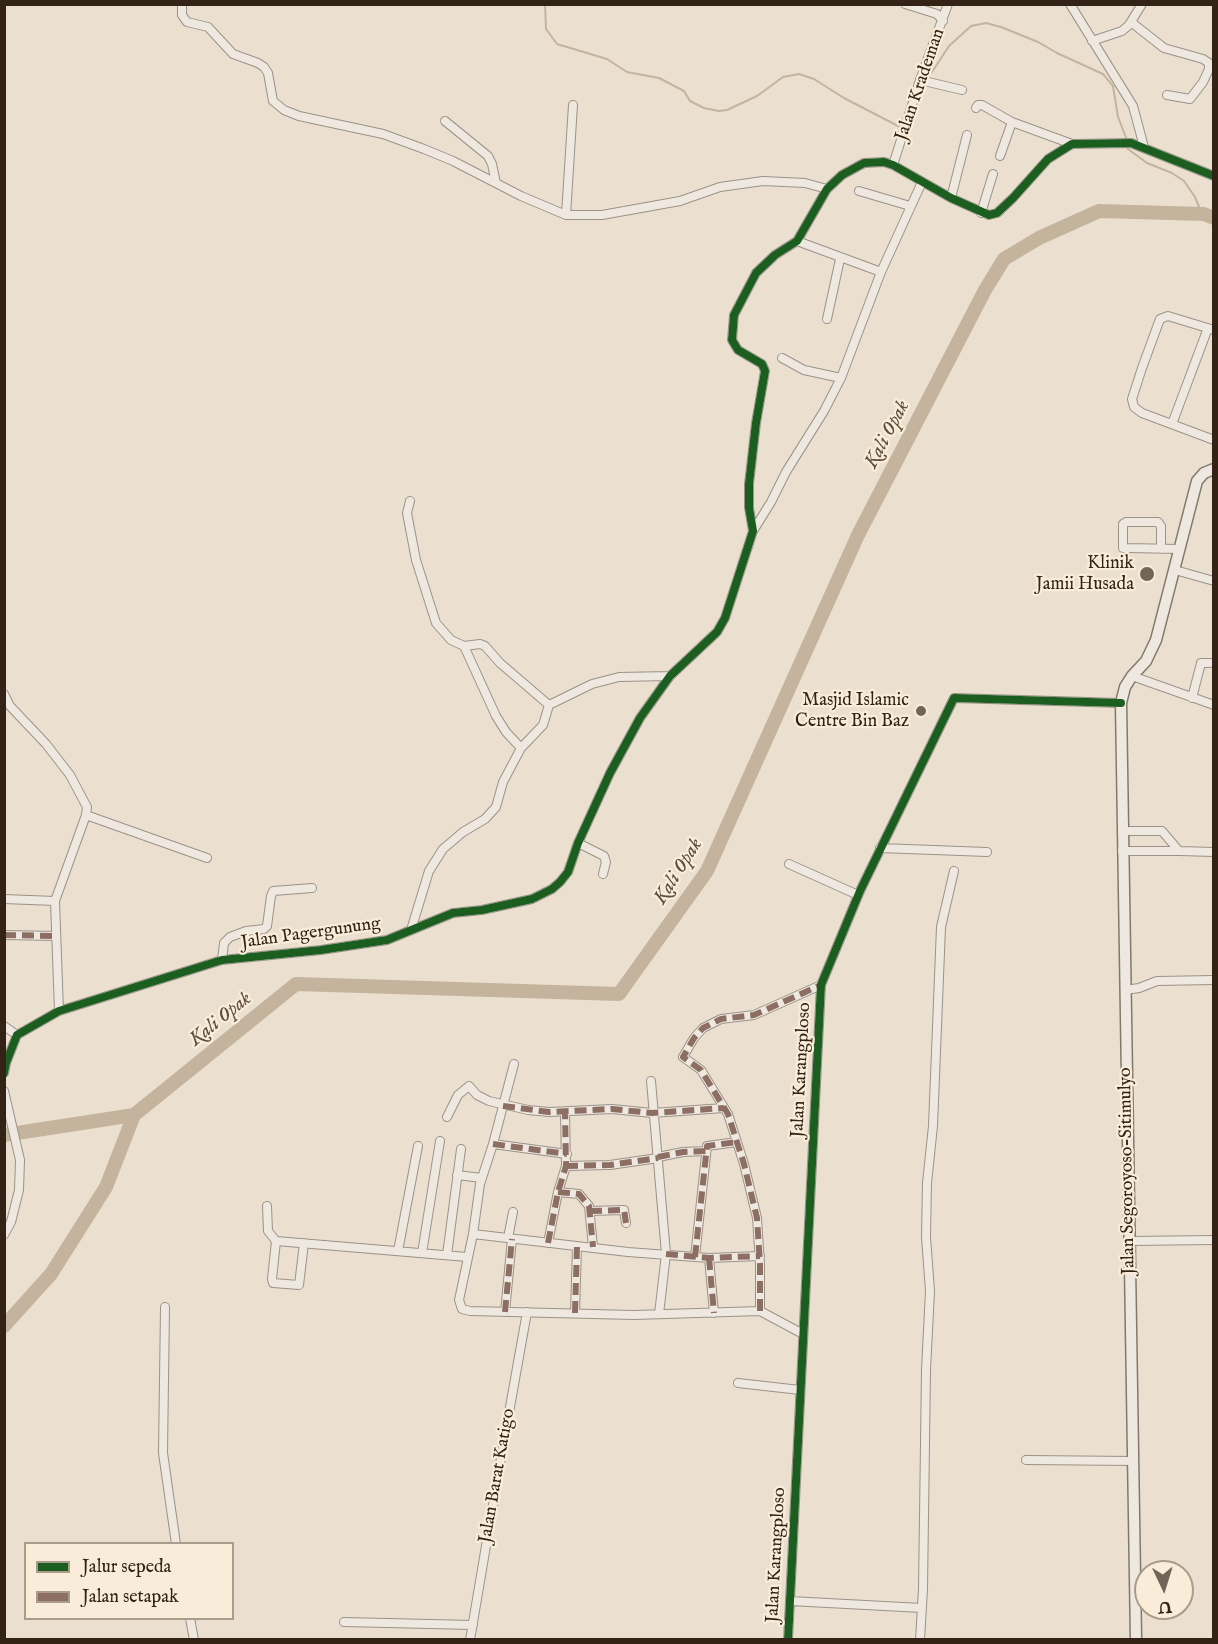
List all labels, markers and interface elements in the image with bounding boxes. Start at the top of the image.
street label: Jalan Krademan [892,26,950,144]
water label: Kali Opak [860,397,916,473]
place label: Klinik Jamii Husada [1036,553,1134,596]
marker: Klinik Jamii Husada [1138,565,1156,583]
place label: Masjid Islamic Centre Bin Baz [795,690,909,732]
marker: Masjid Islamic Centre Bin Baz [914,704,928,718]
water label: Kali Opak [649,835,709,909]
street label: Jalan Pagergunung [240,914,382,954]
water label: Kali Opak [185,988,257,1052]
street label: Jalan Karangploso [788,1002,816,1138]
street label: Jalan Segoroyoso-Sitimulyo [1115,1067,1141,1275]
street label: Jalan Barat Katigo [476,1407,520,1545]
street label: Jalan Karangploso [763,1487,791,1623]
legend [24,1542,234,1620]
text: Jalur sepeda [82,1556,171,1579]
north arrow [1134,1560,1194,1620]
text: Jalan setapak [82,1586,179,1609]
text: U [1158,1596,1173,1616]

